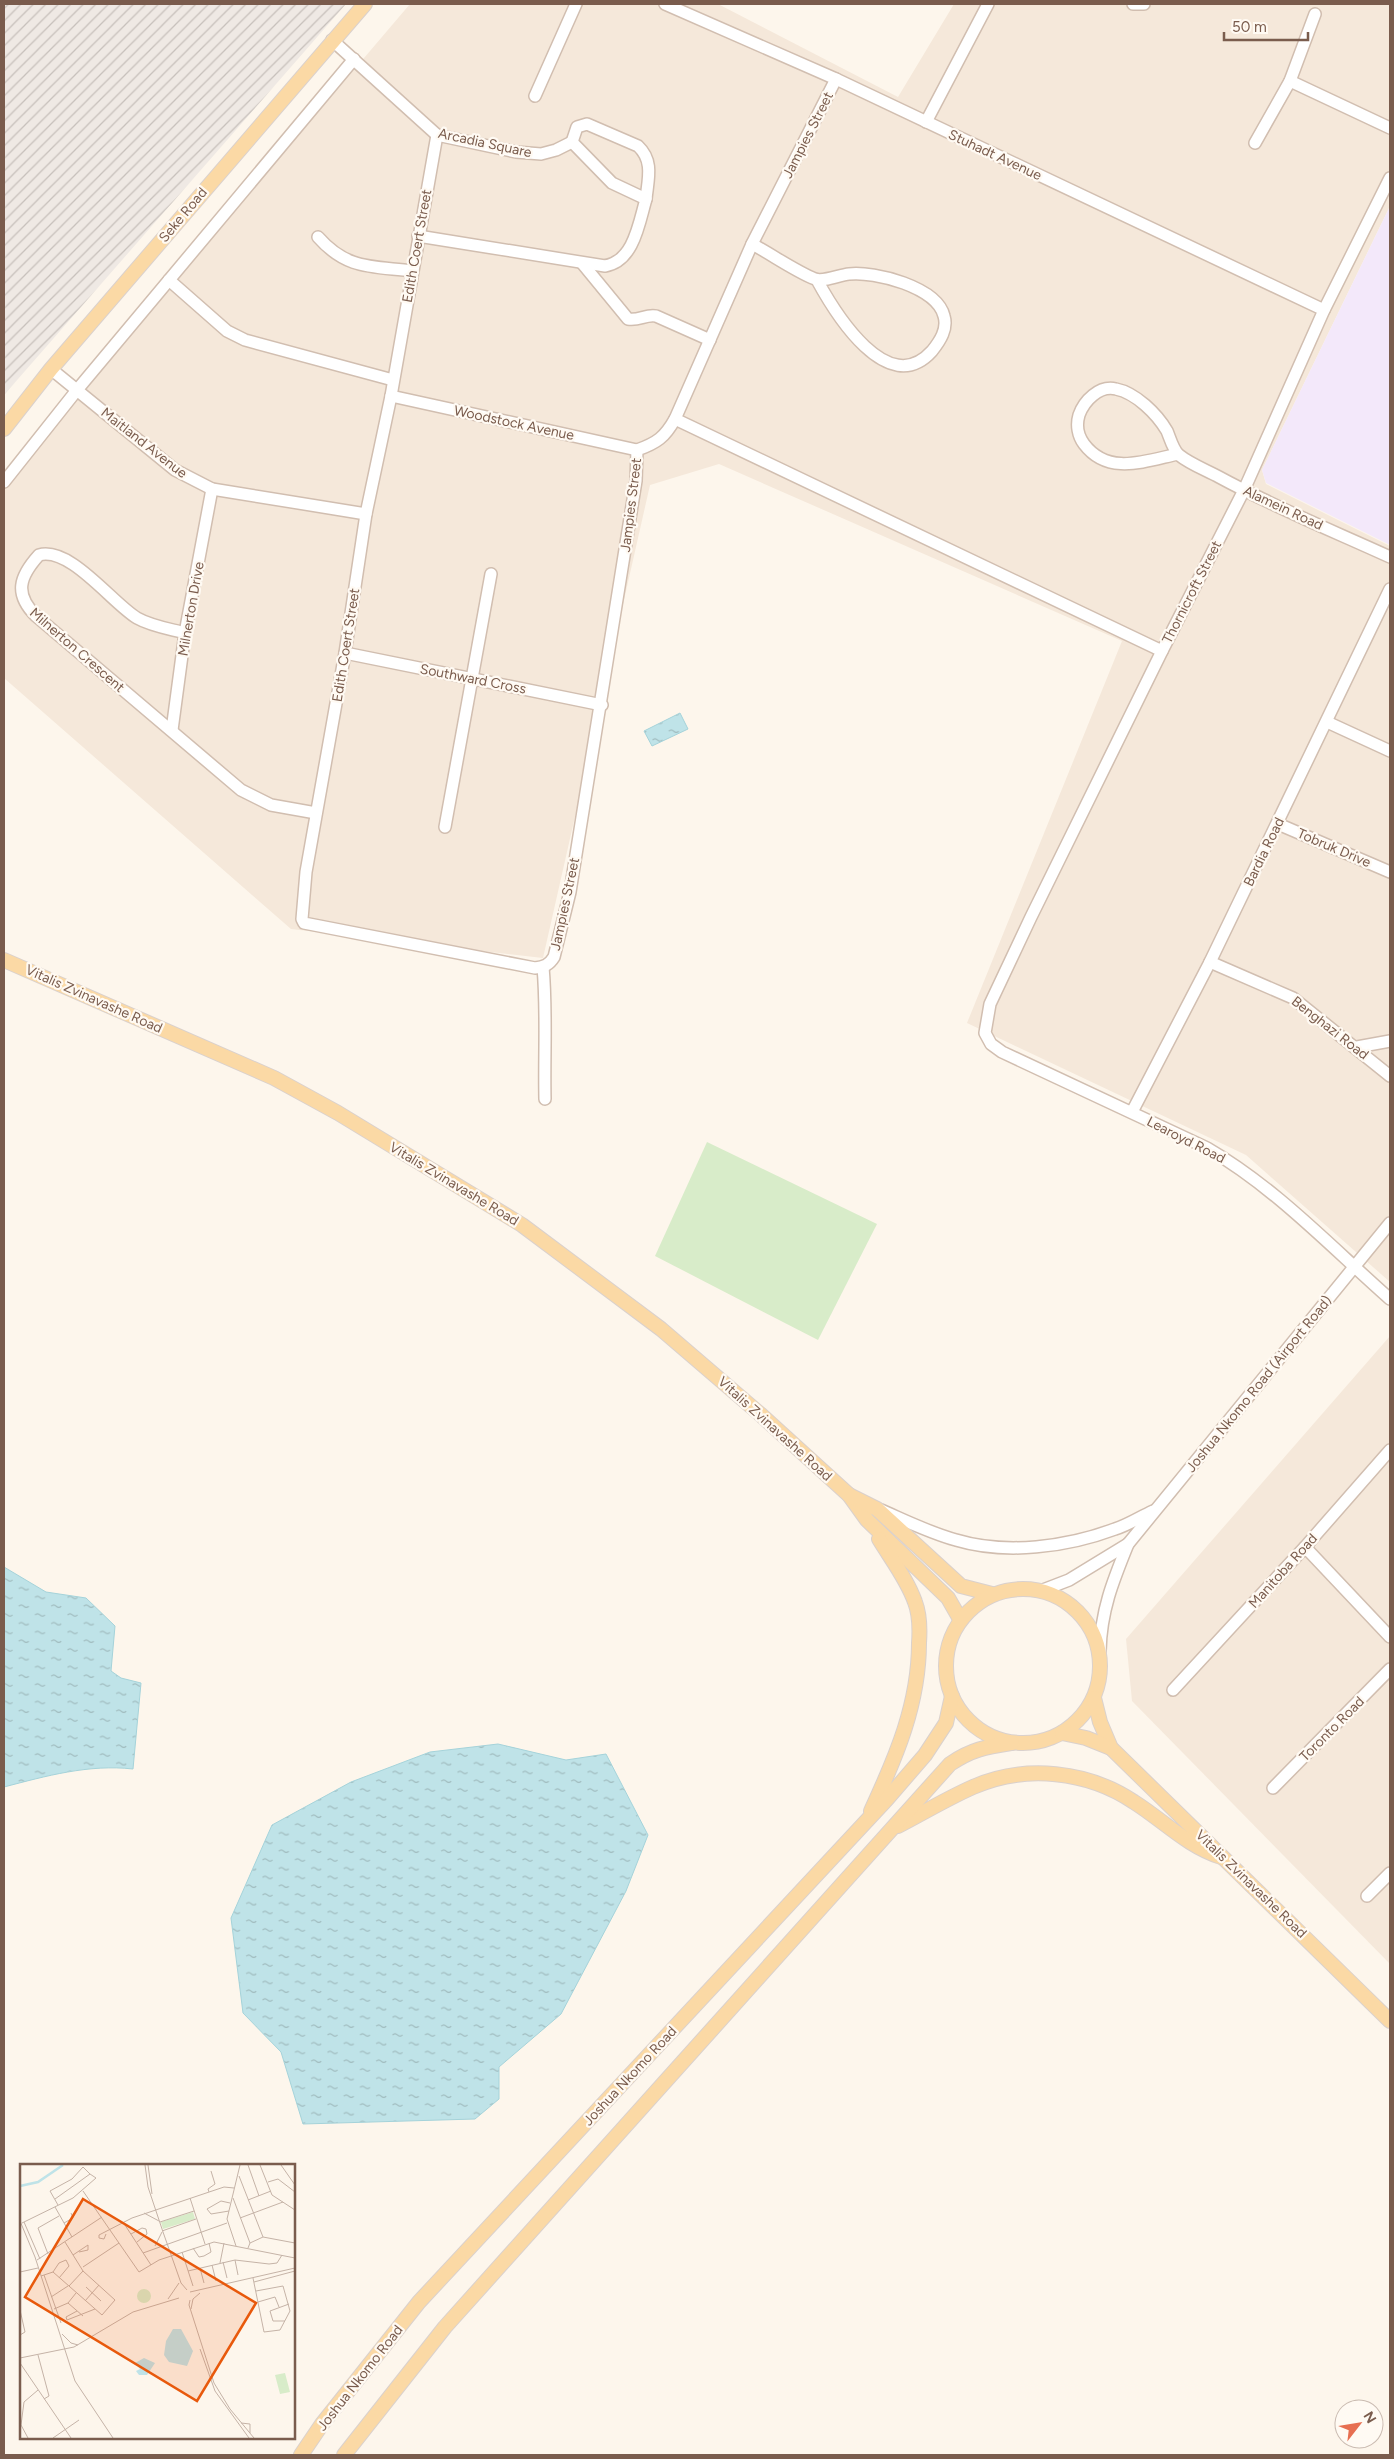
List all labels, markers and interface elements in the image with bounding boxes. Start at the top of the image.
scale bar [1224,10,1308,42]
text: 50 m [1232,18,1267,36]
street label: Jampies Street [779,89,837,181]
street label: Arcadia Square [437,125,534,161]
street label: Stuhadt Avenue [946,126,1045,184]
street label: Seke Road [155,184,211,246]
street label: Edith Coert Street [399,188,435,304]
street label: Woodstock Avenue [452,402,576,444]
street label: Maitland Avenue [98,404,191,482]
street label: Jampies Street [617,457,645,553]
street label: Alamein Road [1240,482,1326,534]
street label: Thornicroft Street [1159,538,1225,646]
street label: Milnerton Drive [174,560,208,657]
street label: Edith Coert Street [329,587,363,703]
street label: Milnerton Crescent [26,604,128,696]
street label: Southward Cross [418,660,528,698]
street label: Bardia Road [1240,815,1288,889]
street label: Tobruk Drive [1295,825,1374,871]
street label: Jampies Street [547,856,583,952]
street label: Vitalis Zvinavashe Road [23,961,165,1037]
street label: Benghazi Road [1288,993,1372,1063]
street label: Learoyd Road [1144,1113,1228,1167]
street label: Vitalis Zvinavashe Road [386,1139,522,1229]
street label: Joshua Nkomo Road (Airport Road) [1182,1292,1336,1476]
street label: Vitalis Zvinavashe Road [714,1373,836,1485]
street label: Manitoba Road [1245,1530,1321,1612]
street label: Toronto Road [1296,1693,1368,1765]
street label: Vitalis Zvinavashe Road [1192,1827,1310,1941]
street label: Joshua Nkomo Road [580,2023,680,2129]
inset map [20,2164,295,2439]
street label: Joshua Nkomo Road [313,2322,407,2434]
north arrow [1334,2399,1384,2449]
text: N [1360,2409,1380,2427]

